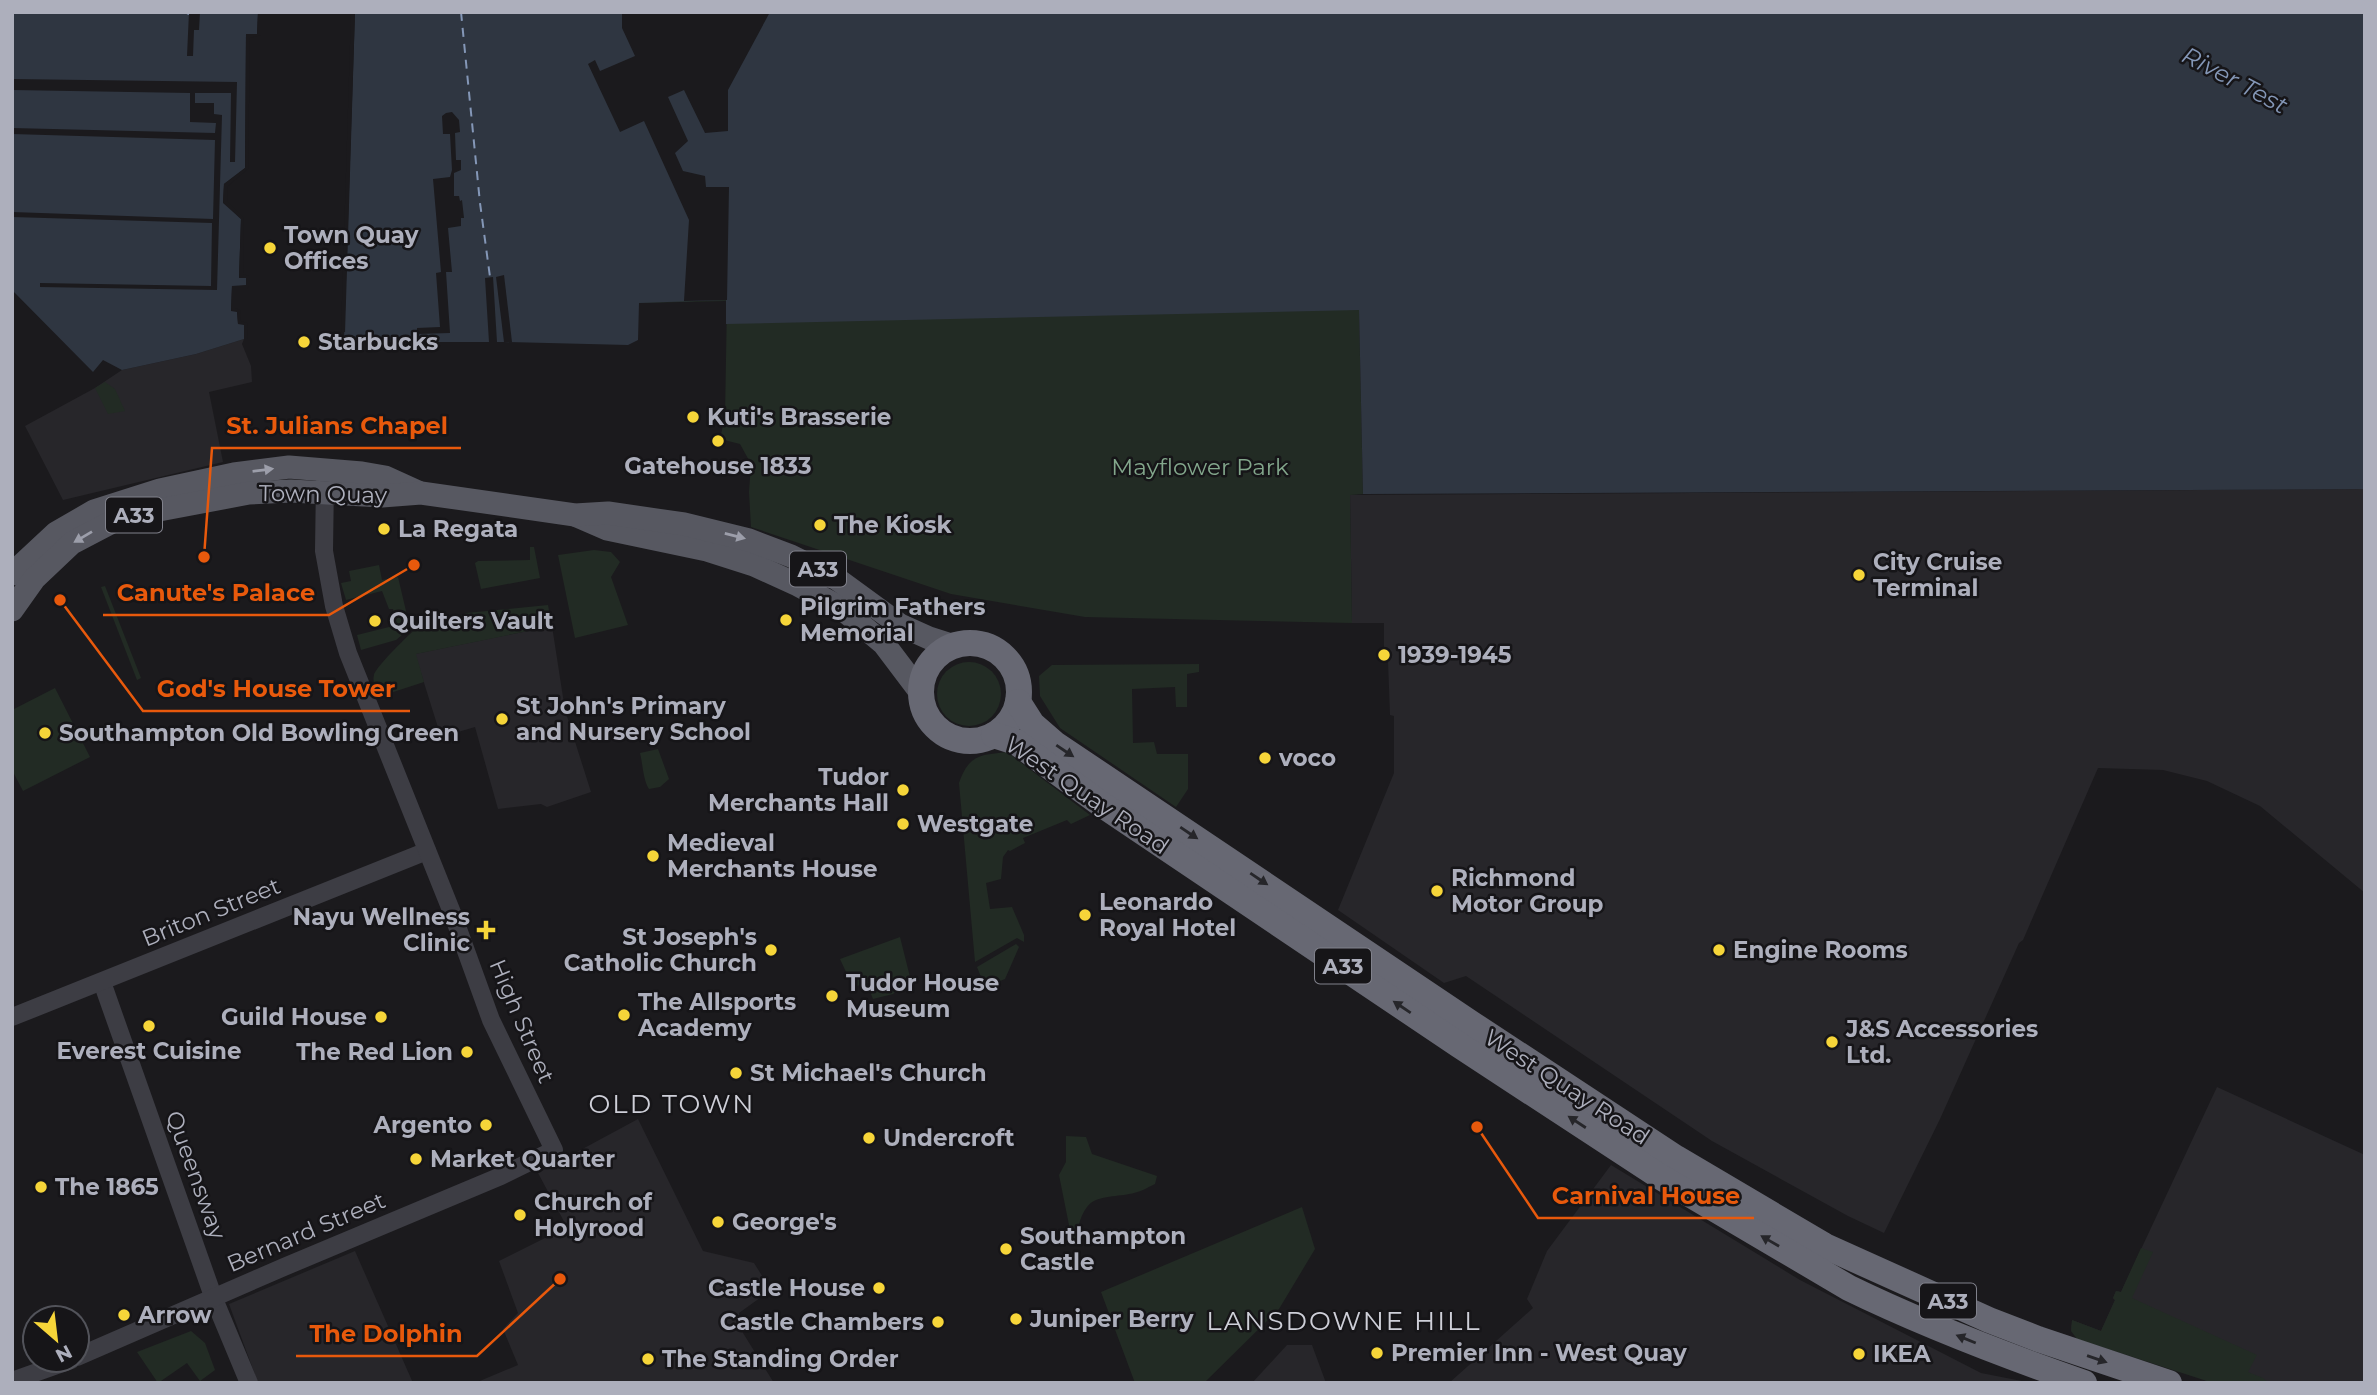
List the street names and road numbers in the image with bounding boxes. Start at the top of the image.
street label: Town Quay [259,479,388,509]
road number: A33 [106,498,162,532]
road number: A33 [790,552,846,586]
street label: West Quay Road [1000,730,1174,860]
street label: Briton Street [138,872,284,952]
road number: A33 [1315,948,1371,984]
street label: High Street [483,955,561,1087]
street label: West Quay Road [1479,1023,1655,1151]
street label: Queensway [160,1107,232,1243]
street label: Bernard Street [223,1186,389,1278]
road number: A33 [1920,1284,1976,1318]

